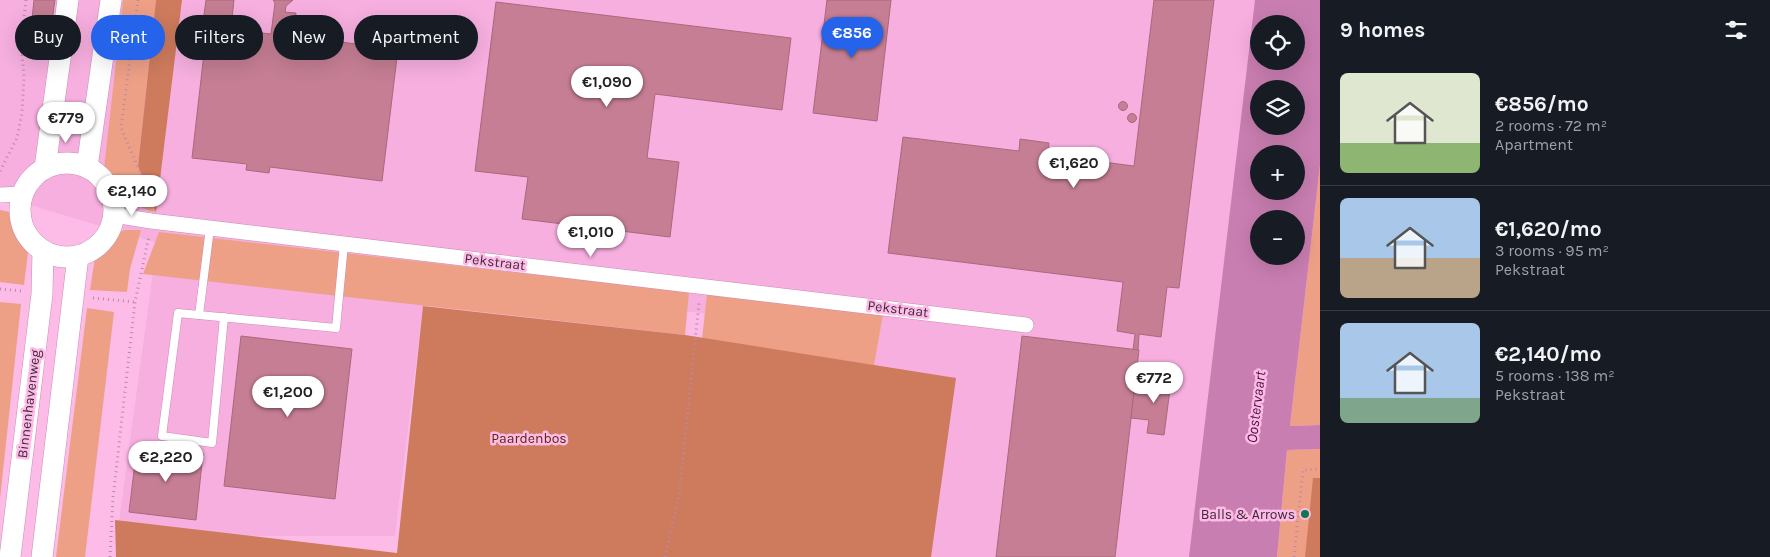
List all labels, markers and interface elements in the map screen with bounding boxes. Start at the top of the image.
chip: Buy [15,15,81,60]
chip: Rent [91,15,165,60]
chip: Filters [175,15,263,60]
chip: New [273,15,344,60]
chip: Apartment [354,15,478,60]
map controls [1250,15,1305,265]
button: locate [1250,15,1305,70]
icon: filters [1722,16,1750,44]
pin: €856 [822,17,882,59]
text: 9 homes [1340,18,1425,42]
text: €856 [832,23,872,42]
pin: €1,090 [566,66,648,108]
text: €1,090 [582,72,632,91]
button: layers [1250,80,1305,135]
text: €856/mo [1495,92,1589,116]
icon: home [1380,93,1440,153]
pin: €779 [36,102,96,144]
text: €779 [48,108,84,127]
text: 2 rooms · 72 m² [1495,116,1607,135]
text: Apartment [1495,135,1573,154]
button: + [1250,145,1305,200]
pin: €1,620 [1033,146,1115,189]
text: €1,620 [1049,153,1099,172]
pin: €2,140 [91,174,173,217]
text: €2,140 [107,181,157,200]
button: − [1250,210,1305,265]
pin: €1,010 [550,216,632,258]
text: €1,620/mo [1495,217,1602,241]
icon: home [1380,218,1440,278]
text: €1,010 [568,222,614,241]
text: 3 rooms · 95 m² [1495,241,1609,260]
street label: Pekstraat [464,250,526,274]
text: Pekstraat [1495,260,1565,279]
street label: Pekstraat [867,297,929,321]
text: €2,140/mo [1495,342,1601,366]
icon: home [1380,343,1440,403]
street label: Binnenhavenweg [14,349,44,459]
pin: €772 [1124,362,1184,404]
text: 5 rooms · 138 m² [1495,366,1615,385]
text: €772 [1136,368,1172,387]
water label: Oostervaart [1243,369,1269,444]
pin: €1,200 [247,376,329,418]
text: €1,200 [263,382,313,401]
text: Pekstraat [1495,385,1565,404]
park label: Paardenbos [491,430,567,447]
pin: €2,220 [125,440,207,483]
text: €2,220 [139,447,193,466]
place label: Balls & Arrows [1201,506,1295,523]
marker: Balls & Arrows [1299,508,1311,520]

